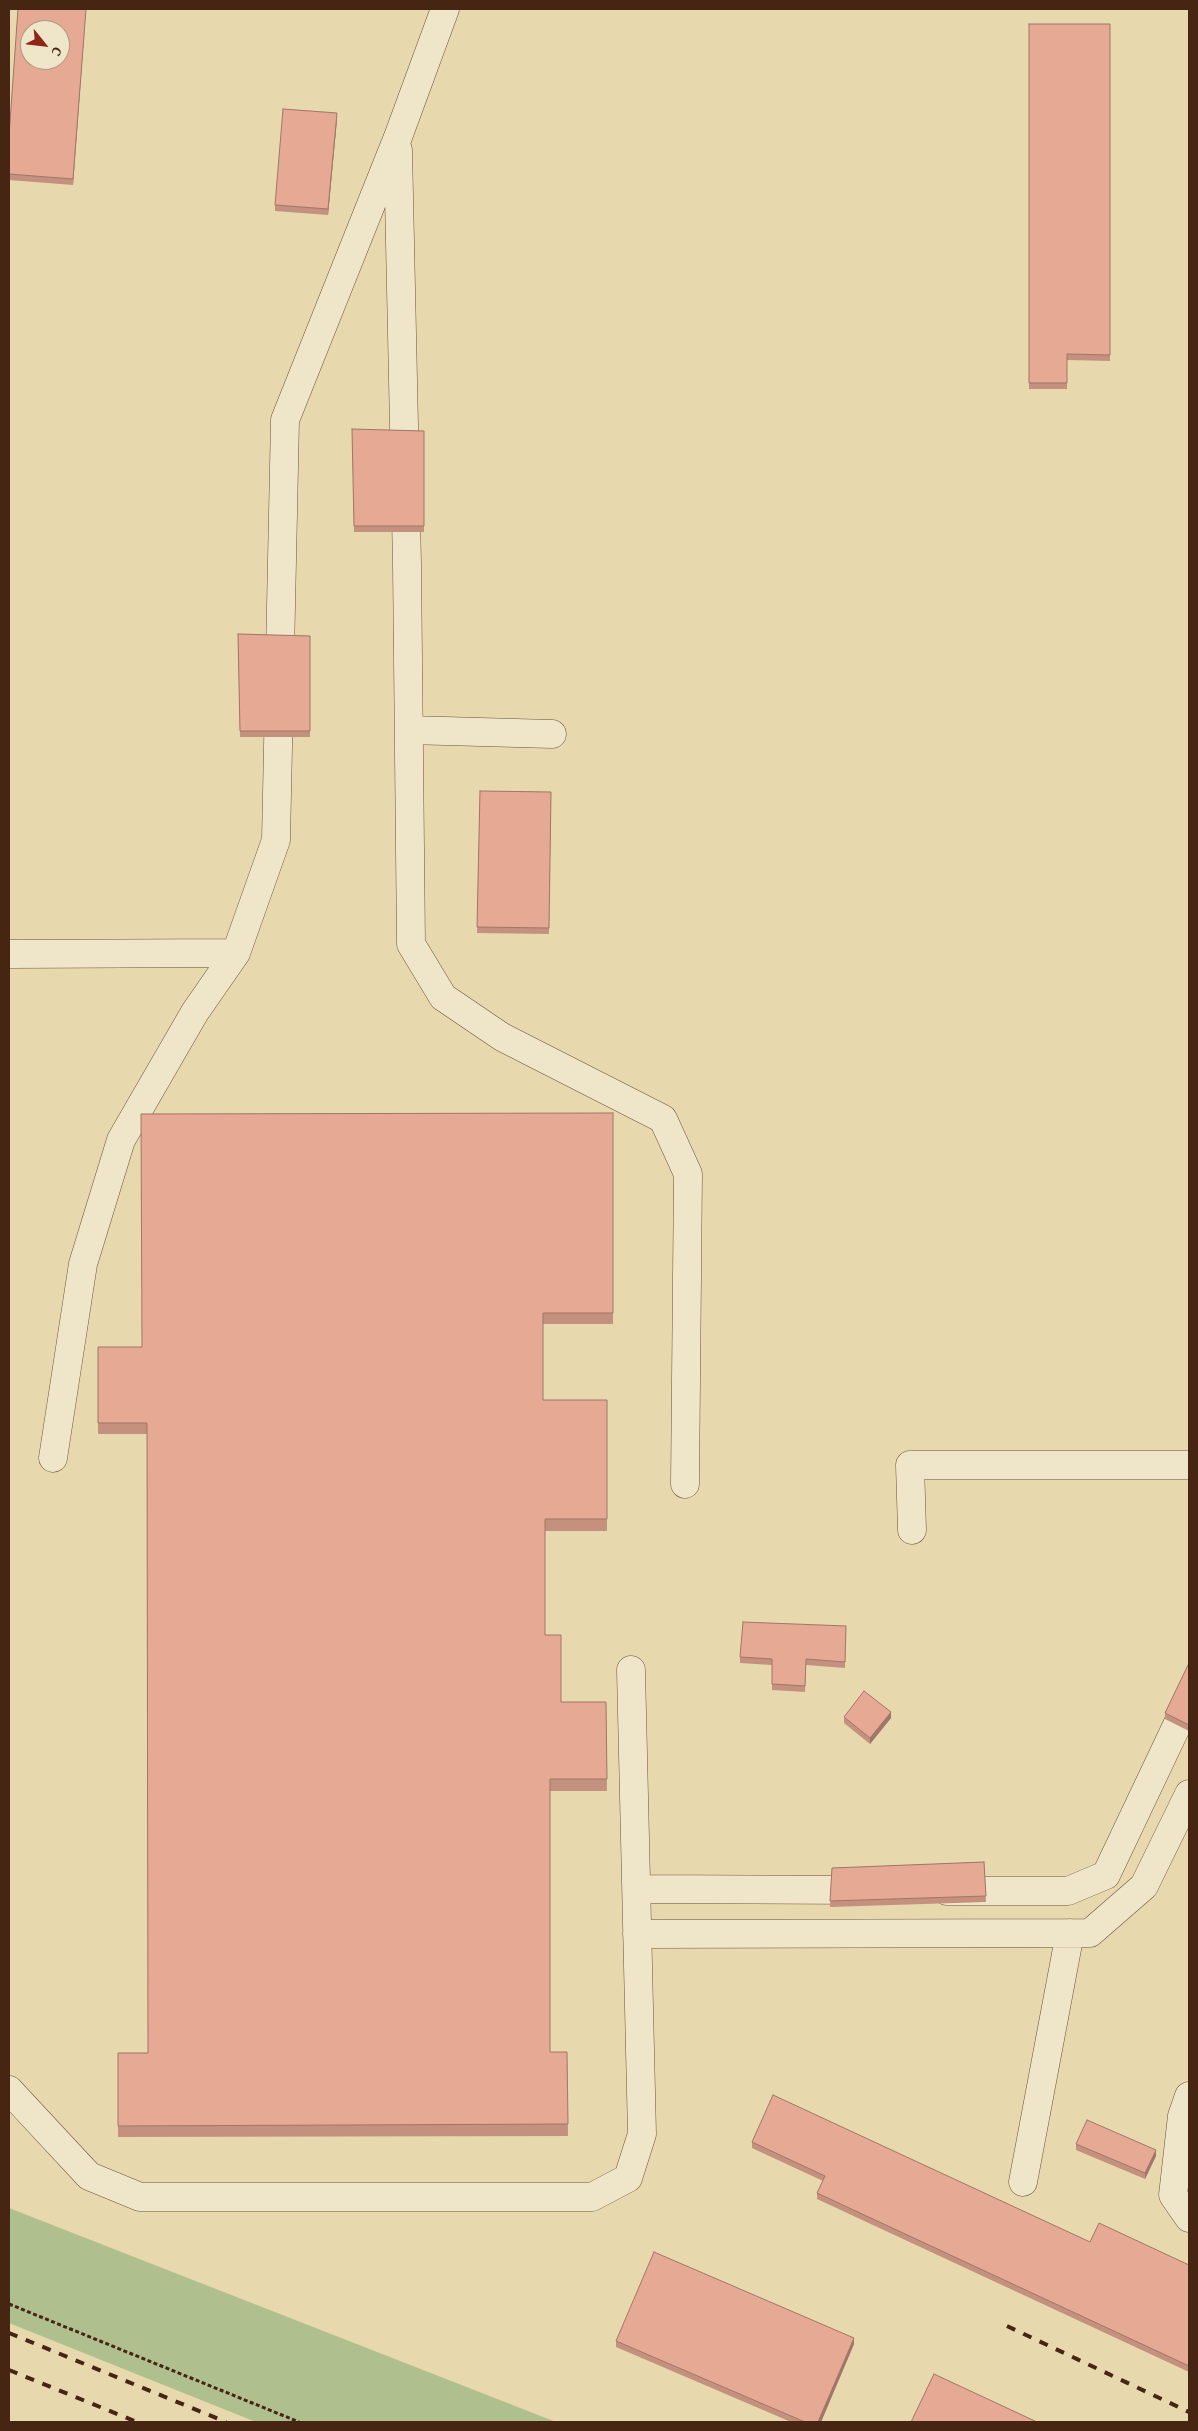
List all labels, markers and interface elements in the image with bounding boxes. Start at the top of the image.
north arrow [20,20,70,70]
text: С [47,43,68,60]

